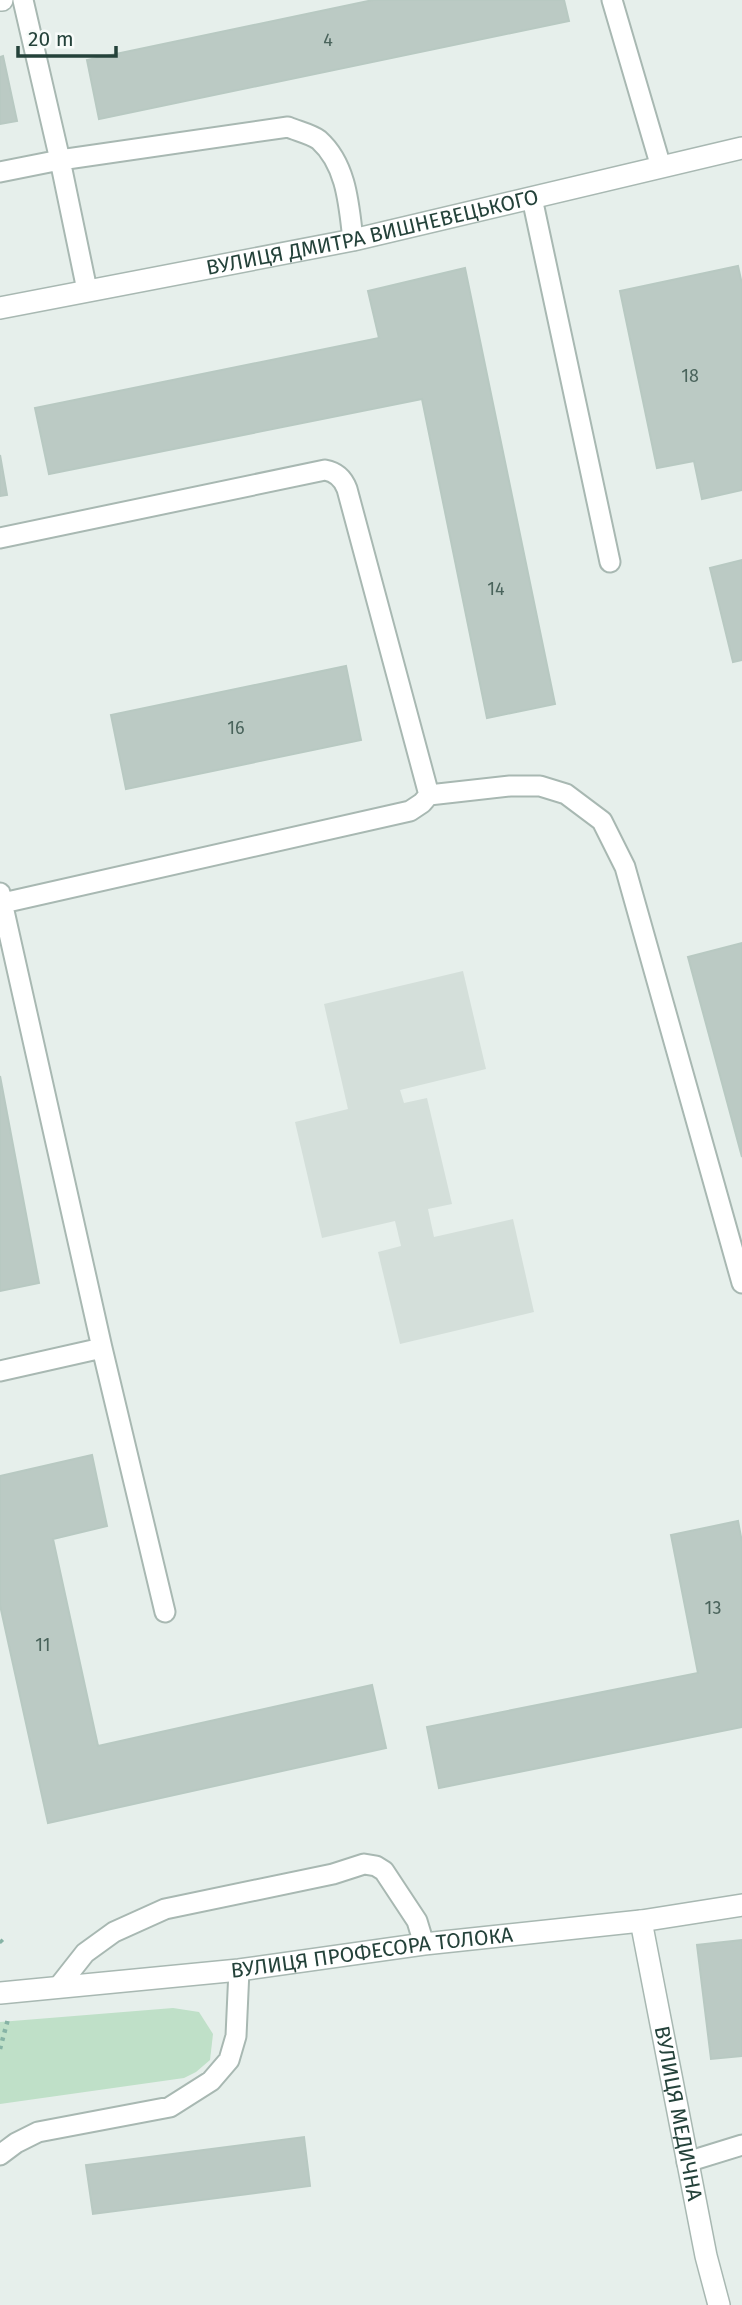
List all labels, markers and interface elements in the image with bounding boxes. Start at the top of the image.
scale bar [18,14,116,58]
text: 20 m [28,26,74,52]
house number: 4 [323,29,333,51]
street label: ВУЛИЦЯ ДМИТРА ВИШНЕВЕЦЬКОГО [204,184,541,281]
house number: 18 [681,365,699,387]
house number: 14 [487,578,505,600]
house number: 16 [227,717,245,739]
house number: 13 [705,1597,721,1619]
house number: 11 [35,1634,51,1656]
street label: ВУЛИЦЯ ПРОФЕСОРА ТОЛОКА [230,1922,514,1984]
street label: ВУЛИЦЯ МЕДИЧНА [649,2024,708,2203]

